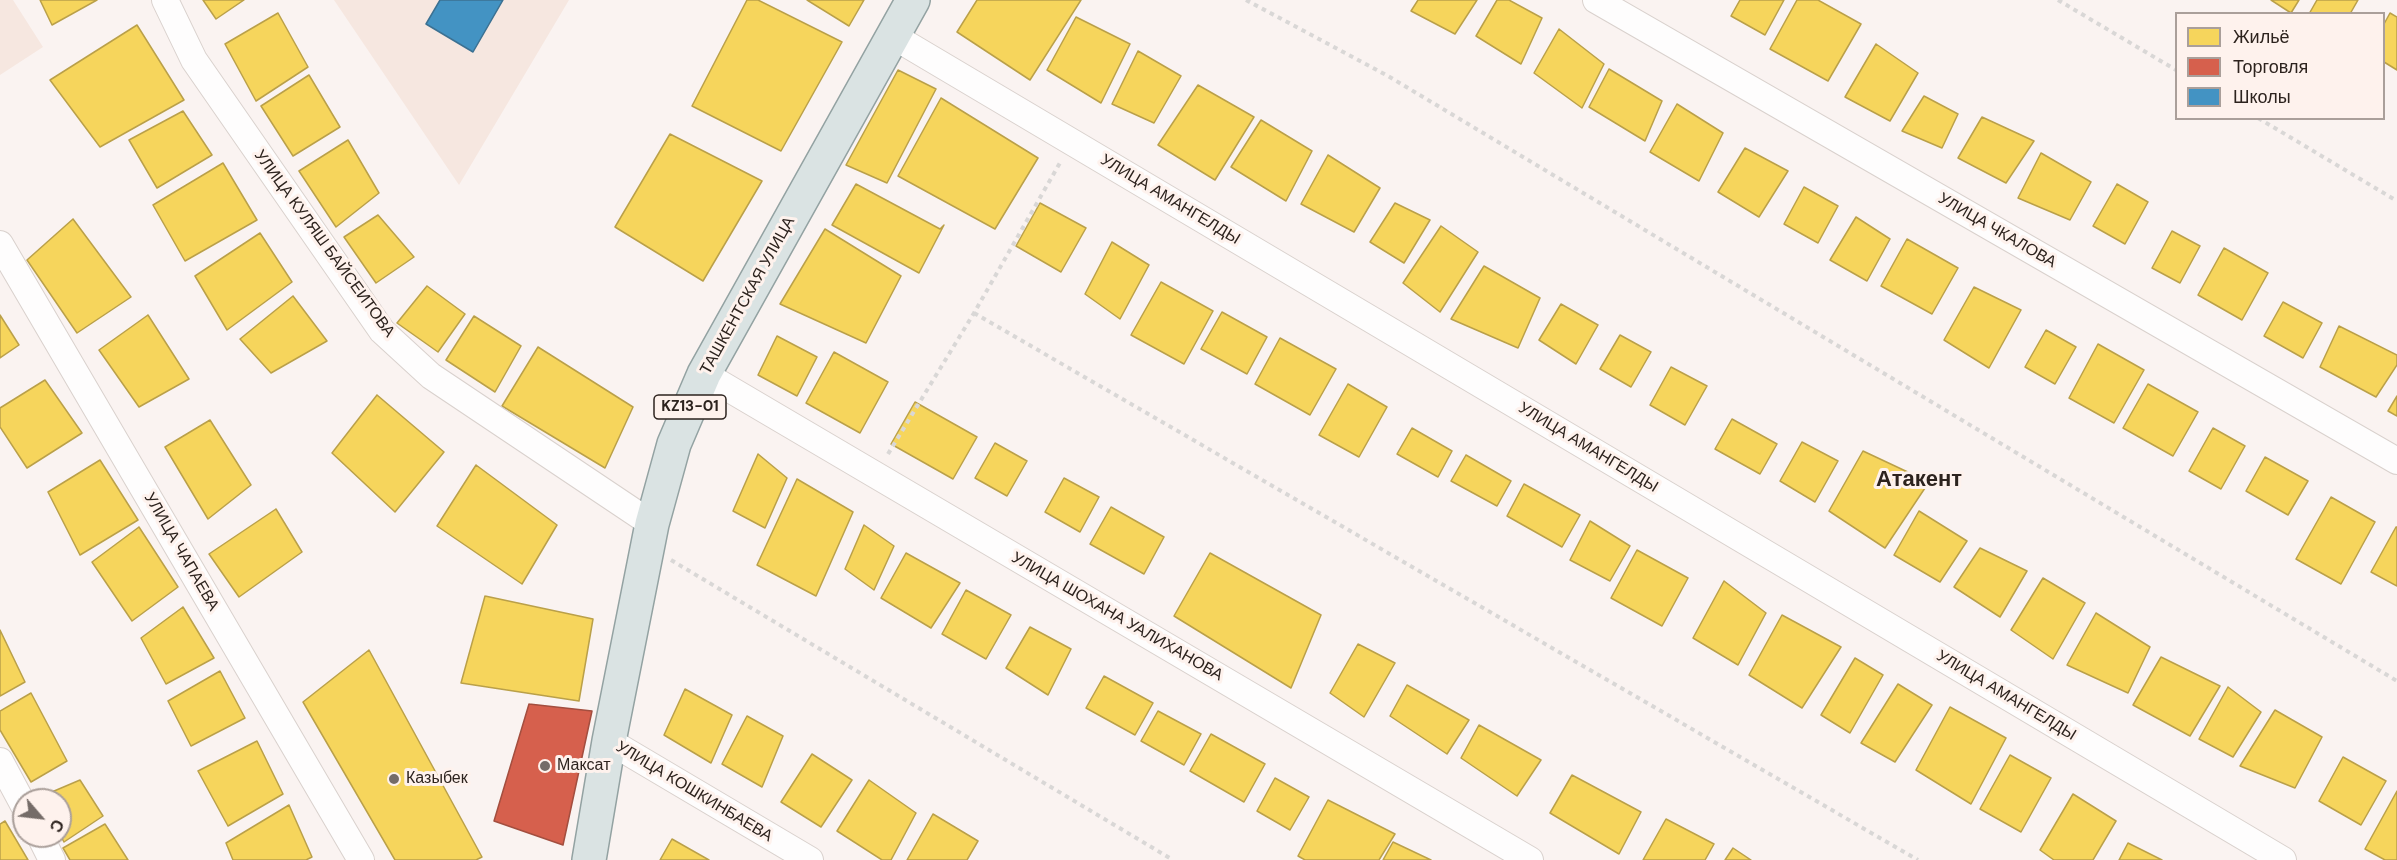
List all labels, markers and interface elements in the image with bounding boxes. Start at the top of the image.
legend [2175,12,2385,120]
text: Жильё [2233,25,2290,49]
text: Торговля [2233,55,2308,79]
text: Школы [2233,85,2291,109]
street label: УЛИЦА КУЛЯШ БАЙСЕИТОВА [250,147,398,341]
street label: УЛИЦА АМАНГЕЛДЫ [1097,151,1243,249]
street label: УЛИЦА ЧКАЛОВА [1935,189,2059,273]
street label: ТАШКЕНТСКАЯ УЛИЦА [697,214,799,378]
road number: KZ13-01 [654,395,726,419]
street label: УЛИЦА АМАНГЕЛДЫ [1515,399,1661,497]
district label: Атакент [1876,467,1962,493]
street label: УЛИЦА ЧАПАЕВА [139,490,223,614]
street label: УЛИЦА ШОХАНА УАЛИХАНОВА [1008,548,1226,686]
street label: УЛИЦА АМАНГЕЛДЫ [1933,647,2079,745]
street label: УЛИЦА КОШКИНБАЕВА [612,738,776,846]
place label: Максат [557,756,610,776]
marker: Максат [538,759,552,773]
place label: Казыбек [406,769,468,789]
marker: Казыбек [387,772,401,786]
north arrow [12,788,72,848]
text: С [45,816,69,836]

